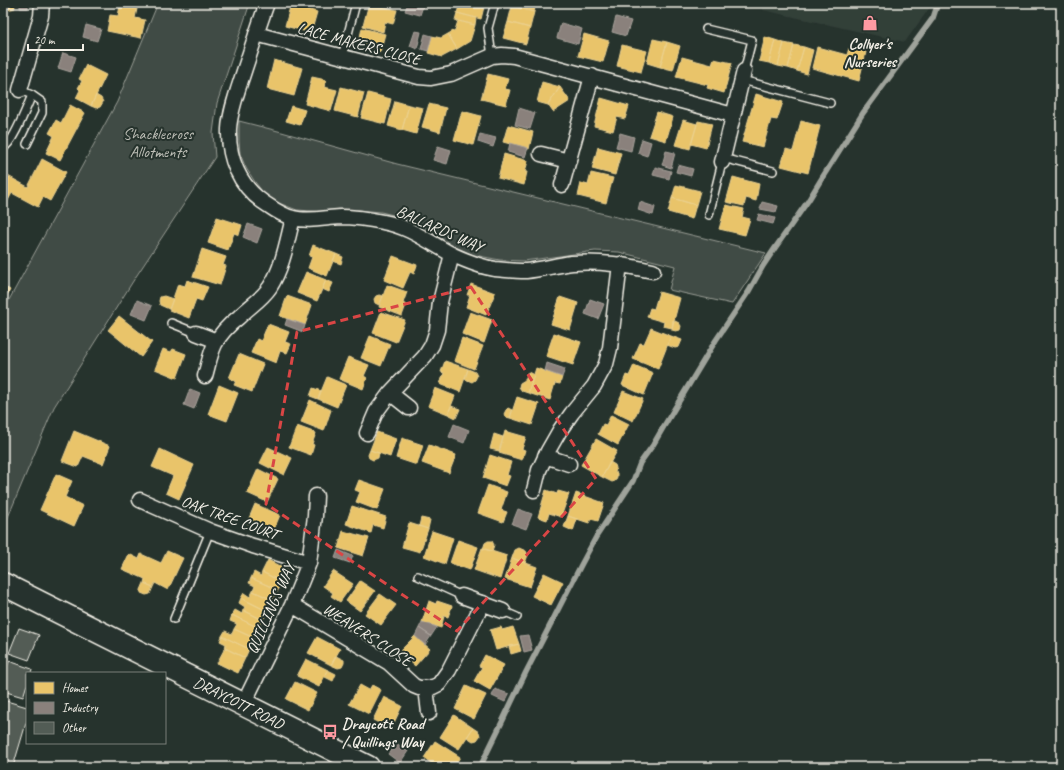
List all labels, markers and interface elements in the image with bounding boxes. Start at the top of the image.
shop icon: Collyer's Nurseries [861,14,879,32]
street label: LACE MAKERS CLOSE [295,18,424,71]
scale bar [28,26,83,52]
text: 20 m [34,32,56,48]
place label: Collyer's Nurseries [844,34,898,72]
park label: Shacklecross Allotments [123,124,194,162]
street label: BALLARDS WAY [393,201,489,258]
street label: OAK TREE COURT [179,491,285,546]
street label: QUILLINGS WAY [242,557,301,657]
street label: WEAVERS CLOSE [319,599,417,672]
legend [26,672,166,744]
street label: DRAYCOTT ROAD [190,672,289,735]
text: Homes [62,680,89,696]
text: Industry [62,700,99,716]
place label: Draycott Road / Quillings Way [342,714,427,752]
text: Other [62,720,88,736]
bus stop icon: Draycott Road / Quillings Way [321,723,339,741]

